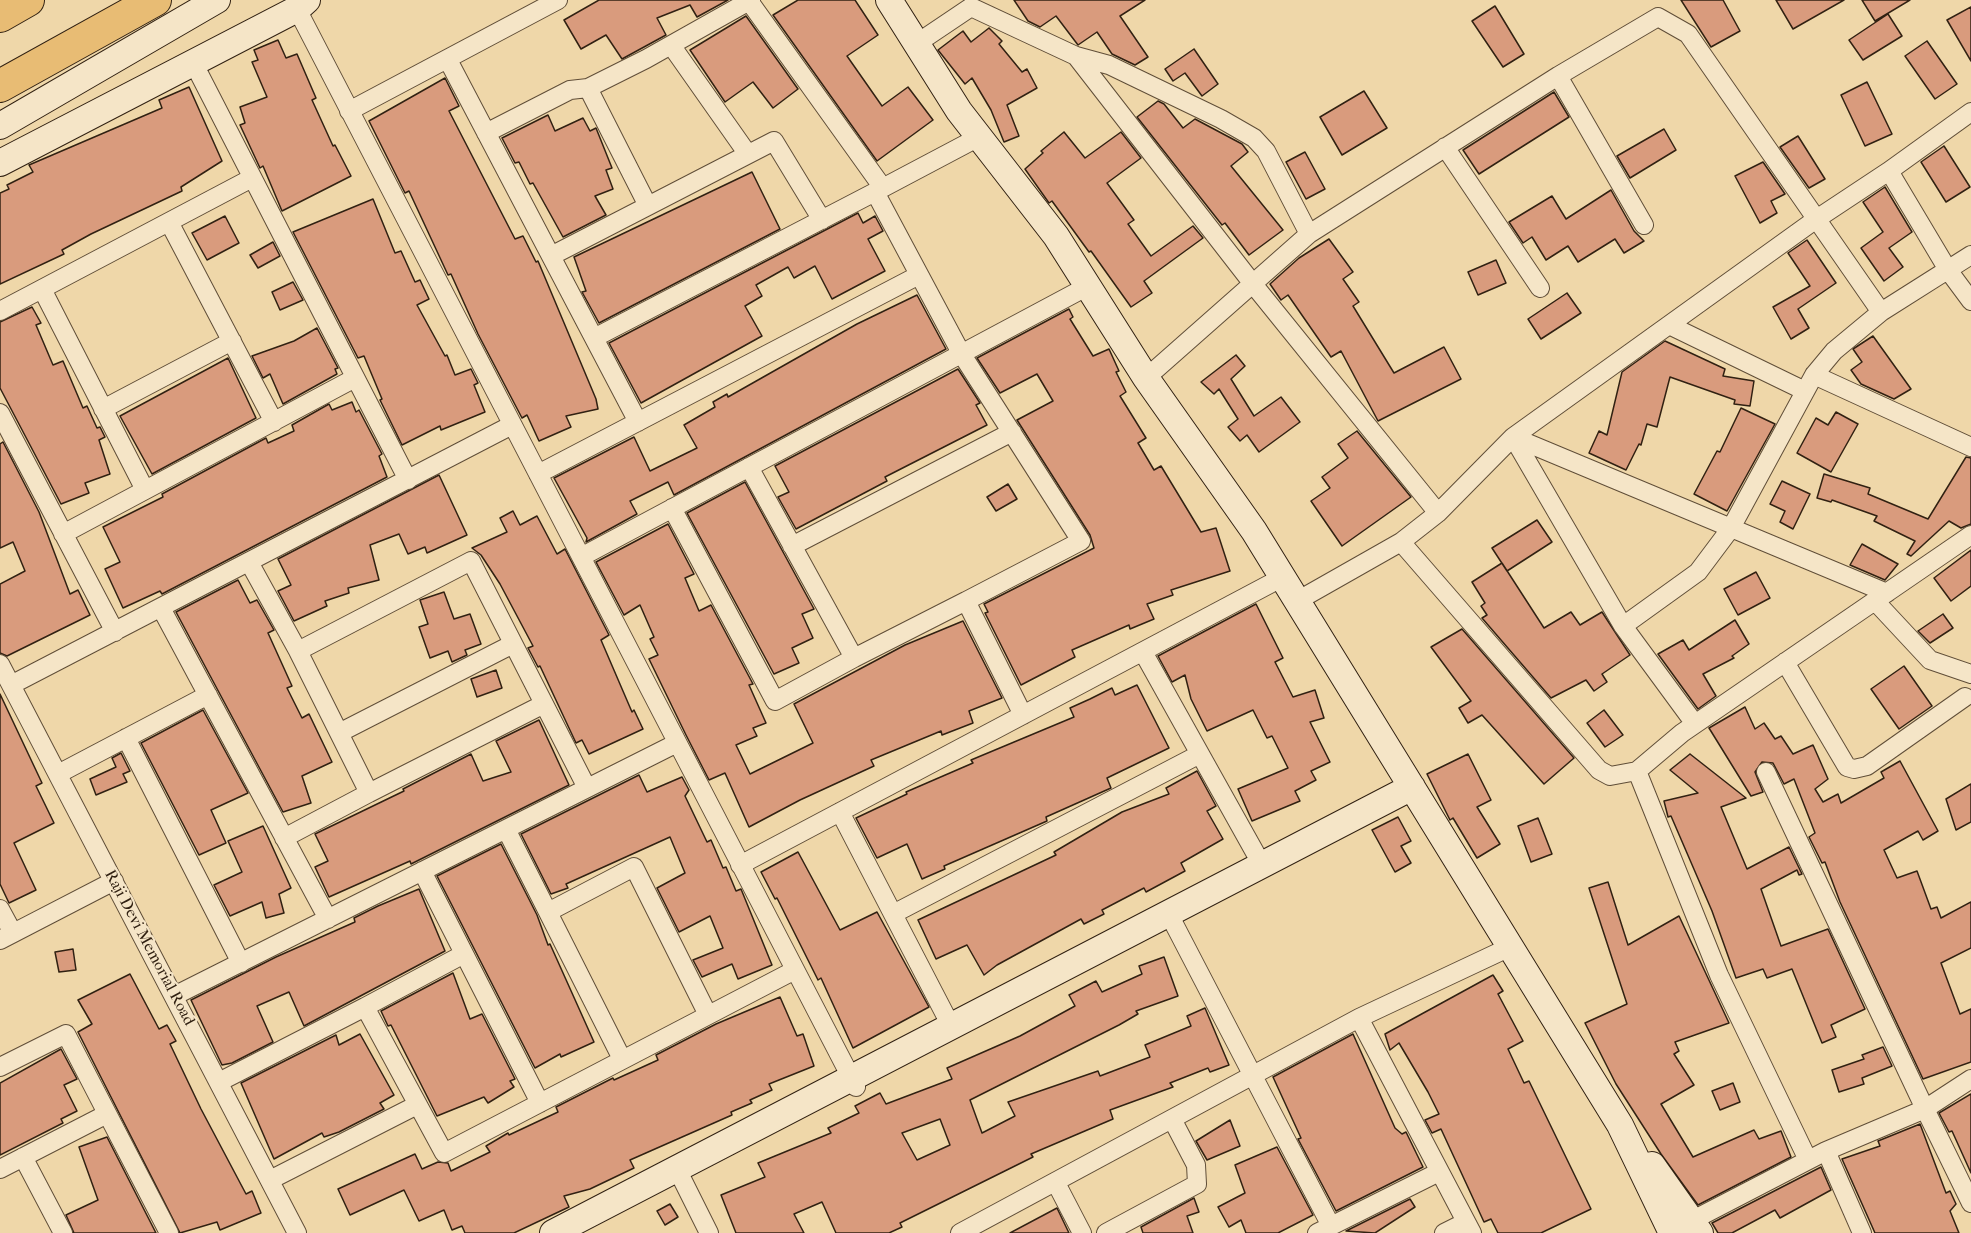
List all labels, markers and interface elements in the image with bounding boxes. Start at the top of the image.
street label: Raji Devi Memorial Road [100,867,198,1029]

